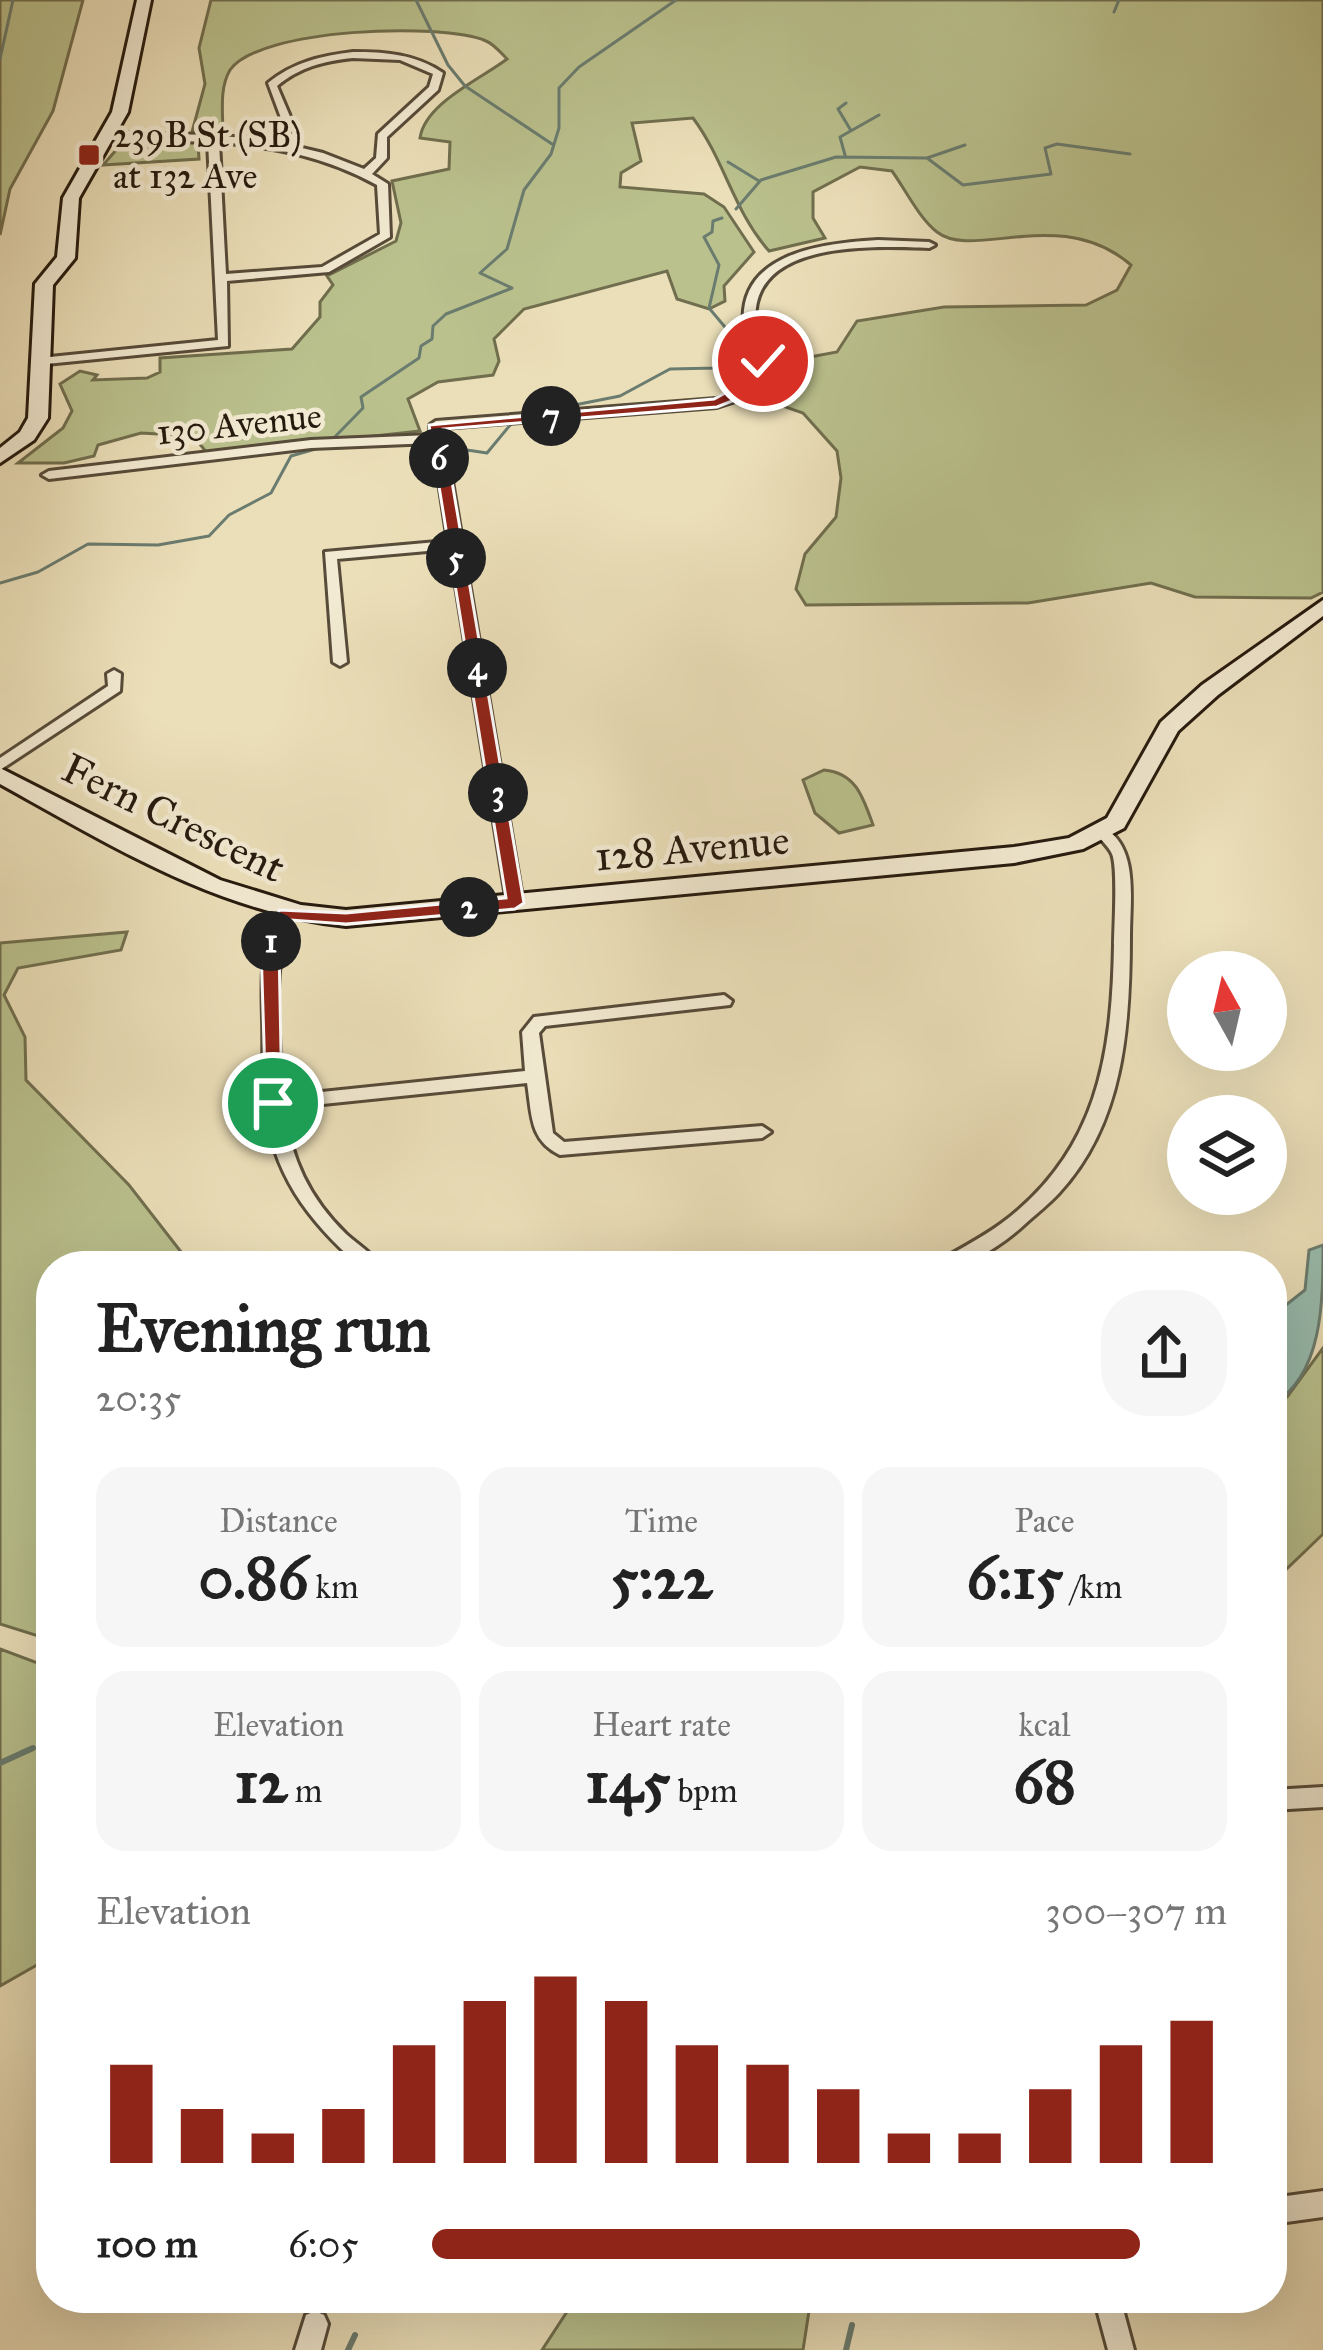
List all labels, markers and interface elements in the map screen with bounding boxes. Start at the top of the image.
place label: 239B St (SB) at 132 Ave [113,113,302,198]
marker: 239B St (SB) at 132 Ave [76,142,102,168]
pin [712,310,814,412]
icon: check [730,328,796,394]
pin: 7 [521,386,581,446]
street label: 130 Avenue [155,393,324,455]
text: 7 [542,396,560,436]
pin: 6 [409,428,469,488]
text: 6 [431,438,447,478]
pin: 5 [426,528,486,588]
text: 5 [448,538,464,578]
pin: 4 [447,638,507,698]
text: 4 [468,648,486,688]
street label: Fern Crescent [54,742,293,894]
pin: 3 [468,763,528,823]
text: 3 [491,773,505,813]
street label: 128 Avenue [593,814,791,882]
pin: 2 [439,877,499,937]
text: 2 [461,887,477,927]
pin: 1 [241,911,301,971]
text: 1 [264,921,278,961]
north arrow [1167,951,1287,1071]
map controls [1167,951,1287,1215]
pin [222,1052,324,1154]
icon: arrive [240,1070,306,1136]
button: layers [1167,1095,1287,1215]
text: Evening run [96,1288,431,1369]
button: share [1101,1290,1227,1416]
text: 20:35 [96,1374,181,1422]
text: Distance [219,1501,338,1541]
text: Time [625,1501,698,1541]
text: Pace [1015,1501,1074,1541]
text: 0.86 [198,1541,308,1614]
text: 5:22 [611,1541,712,1614]
text: 6:15 [966,1541,1063,1614]
text: km [308,1567,359,1607]
text: /km [1063,1567,1123,1607]
text: Elevation [213,1705,344,1745]
text: Heart rate [592,1705,731,1745]
text: kcal [1019,1705,1070,1745]
text: 12 [234,1745,288,1818]
text: 145 [585,1745,670,1818]
text: 68 [1013,1745,1076,1818]
text: m [288,1771,323,1811]
text: bpm [670,1771,738,1811]
text: Elevation [96,1887,251,1935]
text: 300–307 m [1045,1887,1227,1935]
text: 100 m [96,2220,198,2268]
text: 6:05 [288,2220,359,2268]

